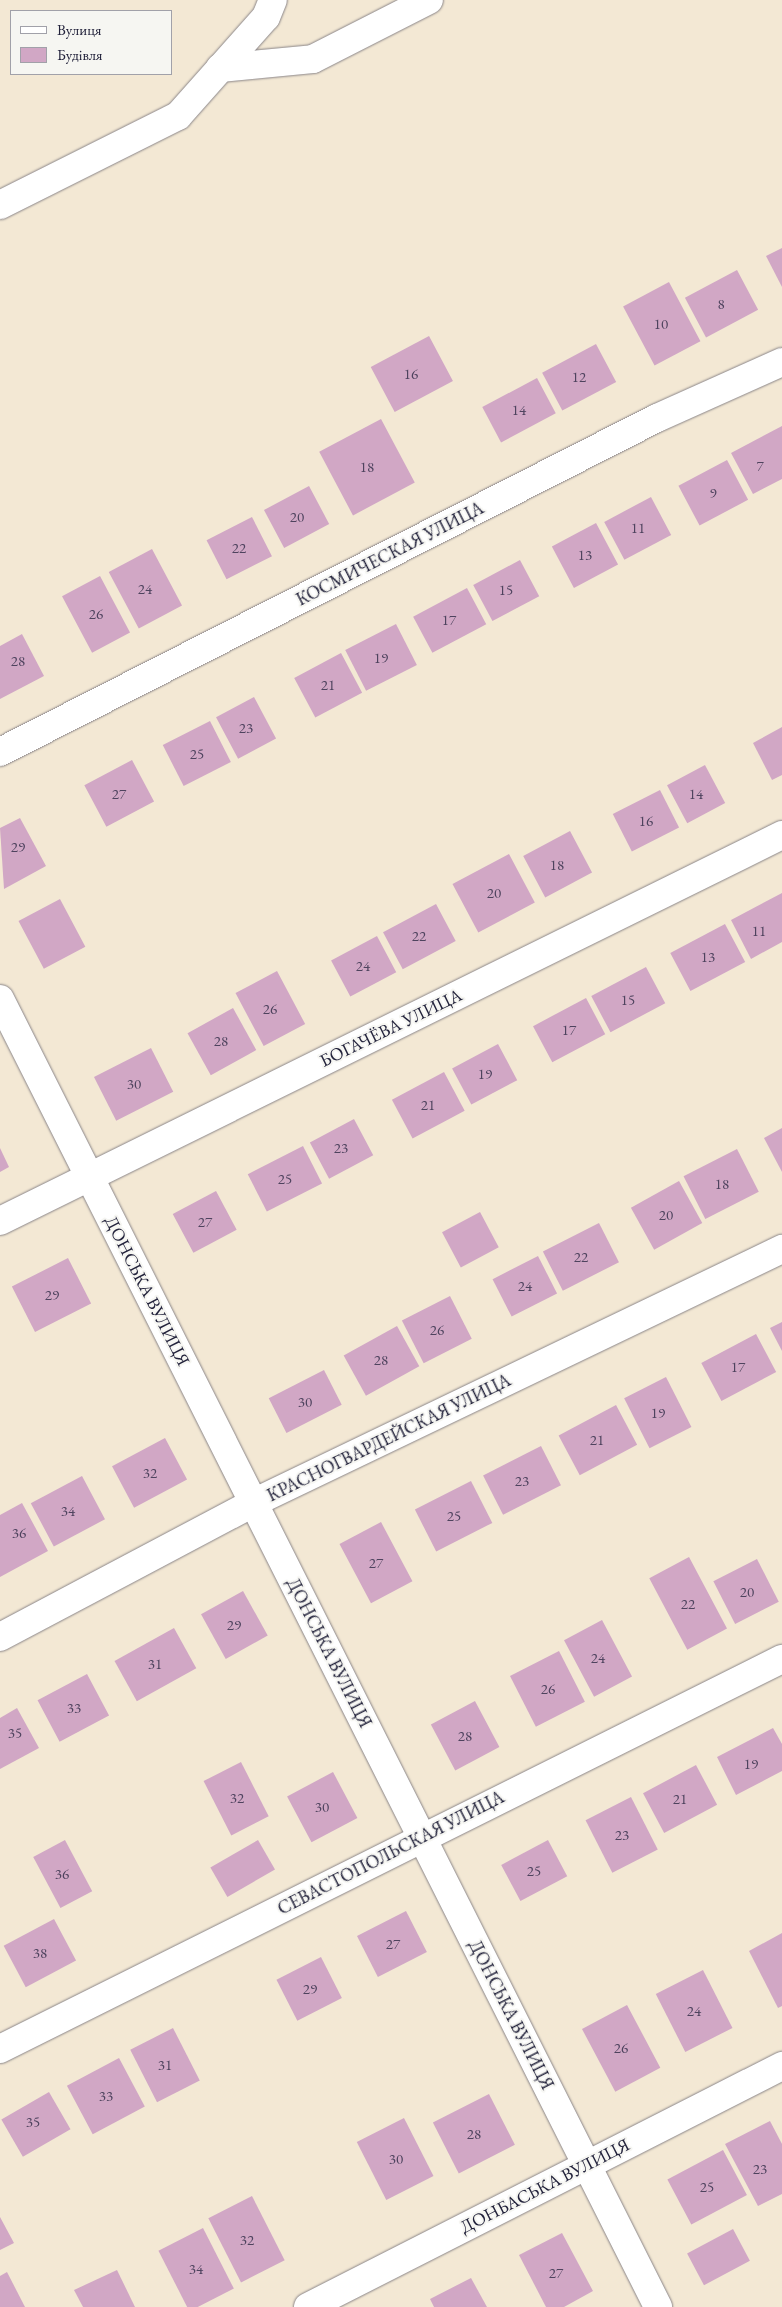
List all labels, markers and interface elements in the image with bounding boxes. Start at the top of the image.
legend [10,10,172,75]
text: Вулиця [57,20,102,39]
text: Будівля [57,45,103,64]
house number: 8 [717,295,725,313]
house number: 10 [654,315,668,333]
house number: 16 [404,365,418,383]
house number: 12 [572,368,586,386]
house number: 14 [512,401,526,419]
house number: 7 [756,457,764,475]
house number: 18 [360,458,374,476]
house number: 9 [709,484,717,502]
street label: КОСМИЧЕСКАЯ УЛИЦА [293,497,487,611]
house number: 20 [290,508,304,526]
house number: 11 [631,519,645,537]
house number: 22 [232,539,246,557]
house number: 13 [578,546,592,564]
house number: 24 [138,580,152,598]
house number: 15 [499,581,513,599]
house number: 26 [89,605,103,623]
house number: 17 [442,611,456,629]
house number: 19 [374,649,388,667]
house number: 28 [11,652,25,670]
house number: 21 [321,676,335,694]
house number: 23 [239,719,253,737]
house number: 25 [190,745,204,763]
house number: 27 [112,785,126,803]
house number: 14 [689,785,703,803]
house number: 16 [639,812,653,830]
house number: 29 [11,838,25,856]
house number: 18 [550,856,564,874]
house number: 20 [487,884,501,902]
house number: 11 [752,922,766,940]
house number: 22 [412,927,426,945]
house number: 13 [701,948,715,966]
house number: 24 [356,957,370,975]
street label: БОГАЧЁВА УЛИЦА [316,984,466,1072]
house number: 15 [621,991,635,1009]
house number: 26 [263,1000,277,1018]
house number: 17 [562,1021,576,1039]
house number: 28 [214,1032,228,1050]
house number: 19 [478,1065,492,1083]
house number: 30 [127,1075,141,1093]
house number: 21 [421,1096,435,1114]
house number: 23 [334,1139,348,1157]
house number: 25 [278,1170,292,1188]
house number: 18 [715,1175,729,1193]
house number: 20 [659,1206,673,1224]
street label: ДОНСЬКА ВУЛИЦЯ [100,1212,194,1370]
house number: 27 [198,1213,212,1231]
house number: 22 [574,1248,588,1266]
house number: 24 [518,1277,532,1295]
house number: 29 [45,1286,59,1304]
house number: 26 [430,1321,444,1339]
house number: 28 [374,1351,388,1369]
house number: 17 [731,1358,745,1376]
street label: КРАСНОГВАРДЕЙСКАЯ УЛИЦА [264,1369,514,1507]
house number: 30 [298,1393,312,1411]
house number: 19 [651,1404,665,1422]
house number: 21 [590,1431,604,1449]
house number: 32 [143,1464,157,1482]
house number: 23 [515,1472,529,1490]
house number: 34 [61,1502,75,1520]
house number: 25 [447,1507,461,1525]
house number: 36 [12,1524,26,1542]
house number: 27 [369,1554,383,1572]
street label: ДОНСЬКА ВУЛИЦЯ [282,1574,376,1732]
house number: 20 [740,1583,754,1601]
house number: 22 [681,1595,695,1613]
house number: 29 [227,1616,241,1634]
house number: 24 [591,1649,605,1667]
house number: 31 [148,1655,162,1673]
house number: 26 [541,1680,555,1698]
house number: 33 [67,1699,81,1717]
house number: 35 [8,1724,22,1742]
house number: 28 [458,1727,472,1745]
house number: 19 [744,1755,758,1773]
street label: СЕВАСТОПОЛЬСКАЯ УЛИЦА [274,1786,508,1920]
house number: 32 [230,1789,244,1807]
house number: 21 [673,1790,687,1808]
house number: 30 [315,1798,329,1816]
house number: 23 [615,1826,629,1844]
house number: 25 [527,1862,541,1880]
house number: 36 [55,1865,69,1883]
house number: 27 [386,1935,400,1953]
street label: ДОНСЬКА ВУЛИЦЯ [464,1936,558,2094]
house number: 38 [33,1944,47,1962]
house number: 29 [303,1980,317,1998]
house number: 24 [687,2002,701,2020]
house number: 26 [614,2039,628,2057]
house number: 31 [158,2056,172,2074]
house number: 33 [99,2087,113,2105]
house number: 35 [26,2113,40,2131]
house number: 28 [467,2125,481,2143]
street label: ДОНБАСЬКА ВУЛИЦЯ [457,2134,633,2238]
house number: 30 [389,2150,403,2168]
house number: 23 [753,2160,767,2178]
house number: 25 [700,2178,714,2196]
house number: 32 [240,2231,254,2249]
house number: 34 [189,2260,203,2278]
house number: 27 [549,2264,563,2282]

